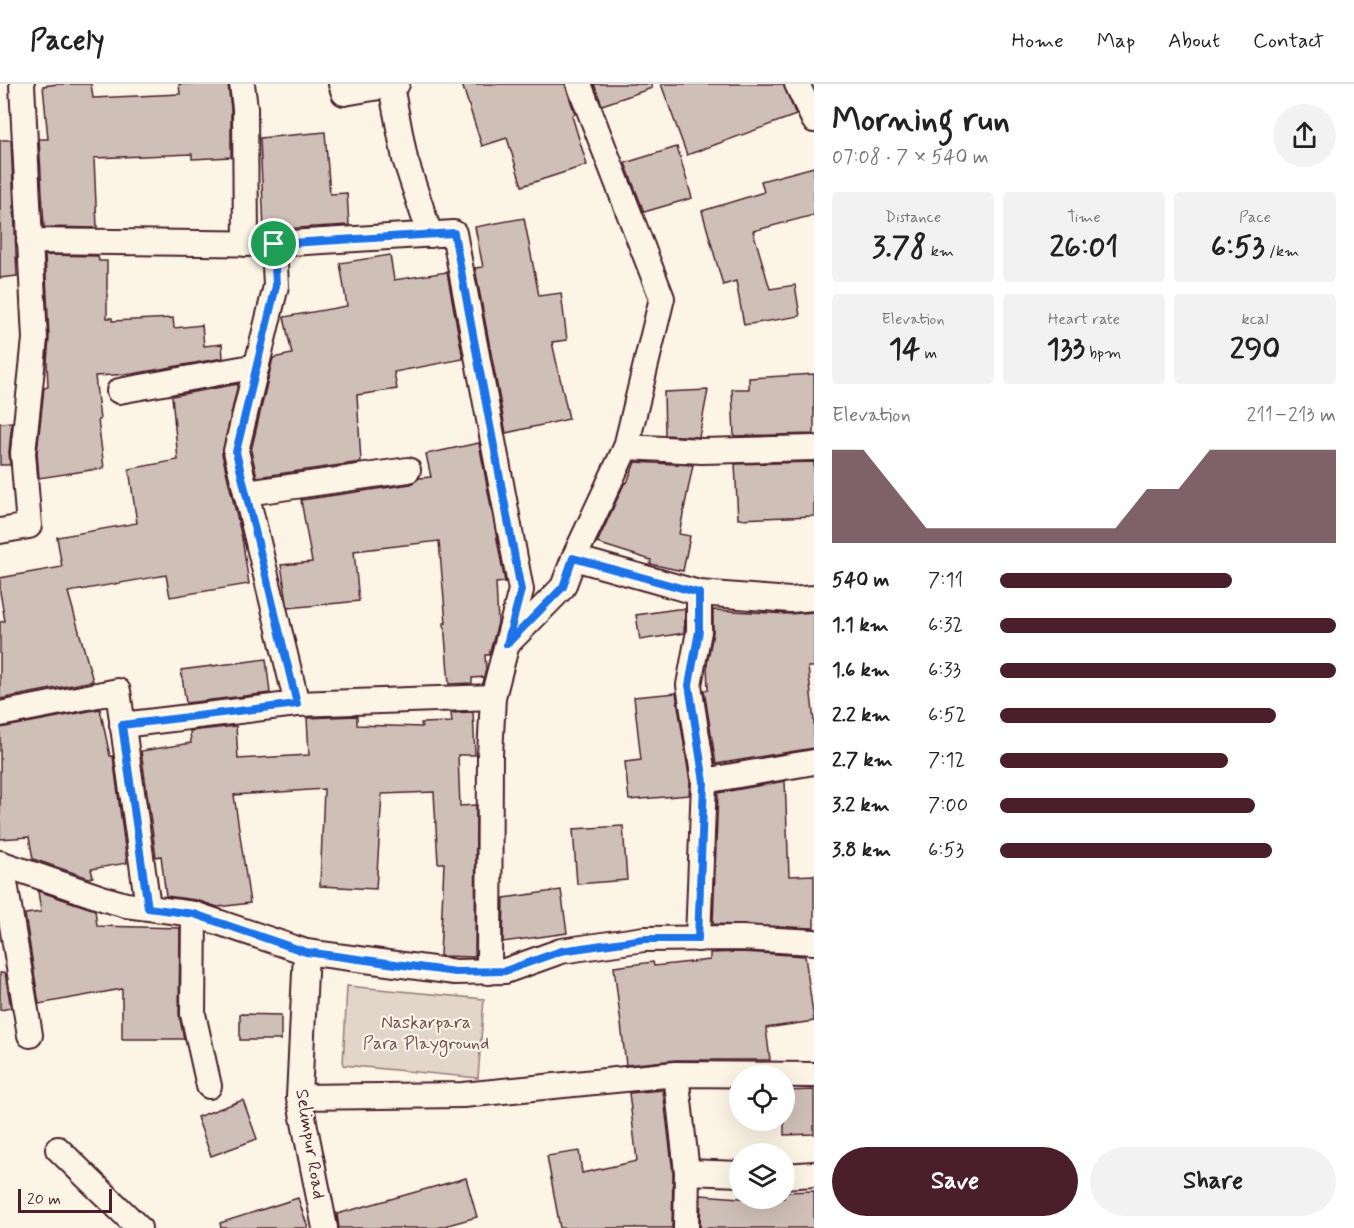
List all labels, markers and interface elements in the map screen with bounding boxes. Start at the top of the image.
text: Pacely [30,23,105,60]
text: Home [1012,27,1064,55]
text: Map [1097,27,1135,55]
text: About [1168,27,1220,55]
text: Contact [1253,27,1324,55]
text: Morning run [832,99,1010,143]
button: share [1273,104,1336,167]
text: 07:08 · 7 × 540 m [832,144,989,171]
text: Distance [885,207,941,228]
text: Time [1067,207,1101,228]
text: Pace [1239,207,1271,228]
pin [248,218,299,269]
icon: arrive [257,227,290,260]
text: 3.78 [872,228,926,267]
text: 26:01 [1050,228,1118,267]
text: 6:53 [1211,228,1265,267]
text: km [926,241,954,262]
text: /km [1265,241,1299,262]
text: Elevation [882,309,945,330]
text: Heart rate [1048,309,1120,330]
text: kcal [1242,309,1268,330]
text: 14 [889,330,920,369]
text: 133 [1047,330,1085,369]
text: 290 [1230,330,1280,369]
text: m [920,343,937,364]
text: bpm [1085,343,1121,364]
text: Elevation [832,402,911,429]
text: 211–213 m [1247,402,1336,429]
text: 540 m [832,567,889,594]
text: 7:11 [928,567,963,594]
text: 1.1 km [832,612,889,639]
text: 6:32 [928,612,963,639]
text: 1.6 km [832,657,890,684]
text: 6:33 [928,657,961,684]
text: 2.2 km [832,702,890,729]
text: 6:52 [928,702,966,729]
text: 2.7 km [832,747,893,774]
text: 7:12 [928,747,965,774]
text: 3.2 km [832,792,890,819]
text: 7:00 [928,792,968,819]
text: 3.8 km [832,837,891,864]
text: 6:53 [928,837,964,864]
park label: Naskarpara Para Playground [363,1011,489,1057]
map controls [729,1065,795,1209]
button: locate [729,1065,795,1131]
street label: Selimpur Road [289,1087,331,1201]
button: layers [729,1143,795,1209]
button: Save [832,1147,1078,1216]
button: Share [1090,1147,1336,1216]
scale bar [18,1186,112,1214]
text: 20 m [27,1189,61,1210]

